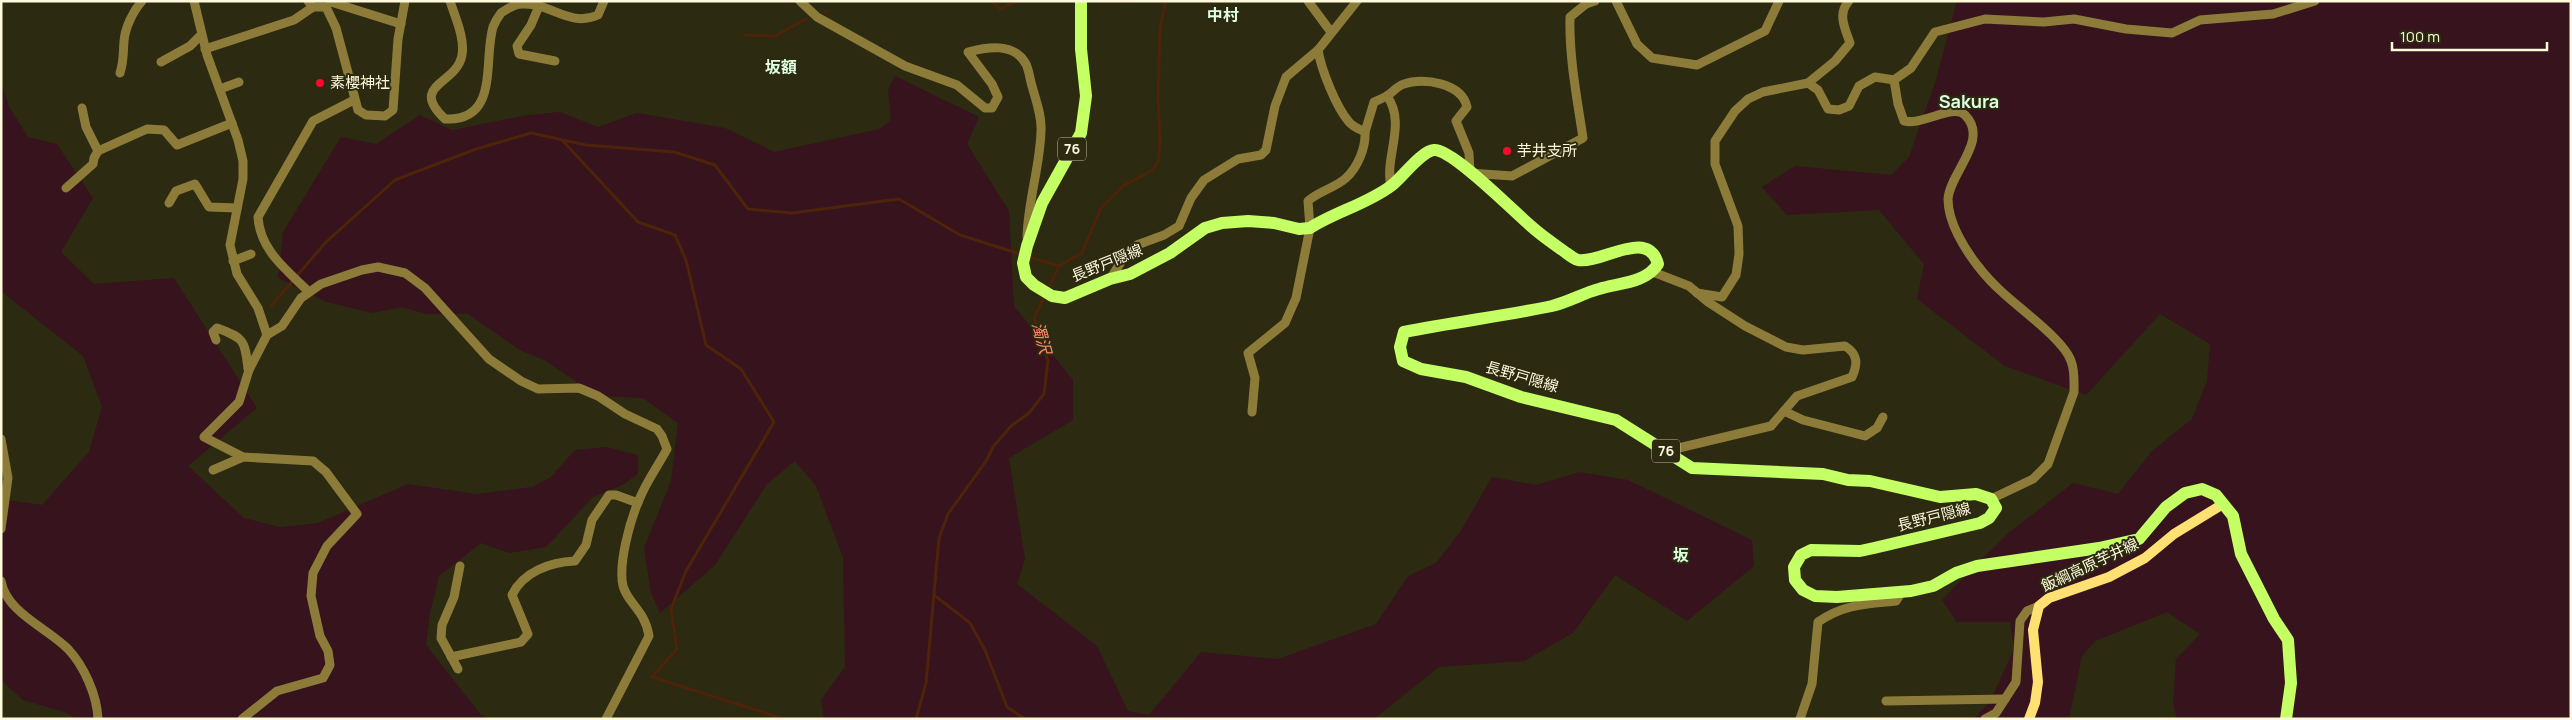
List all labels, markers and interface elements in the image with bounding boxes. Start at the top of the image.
district label: 中村 [1207,4,1239,26]
scale bar [2392,20,2547,52]
text: 100 m [2400,26,2440,47]
district label: 坂額 [765,56,797,78]
place label: 素櫻神社 [330,72,390,93]
marker: 素櫻神社 [314,77,326,89]
district label: Sakura [1939,89,1999,113]
road number: 76 [1058,138,1086,160]
place label: 芋井支所 [1517,140,1577,161]
marker: 芋井支所 [1501,145,1513,157]
street label: 長野戸隠線 [1068,239,1146,286]
water label: 濁沢 [1027,320,1057,358]
street label: 長野戸隠線 [1483,356,1561,397]
road number: 76 [1652,440,1680,462]
street label: 長野戸隠線 [1895,497,1973,536]
street label: 飯綱高原芋井線 [2038,533,2142,596]
district label: 坂 [1673,544,1689,566]

